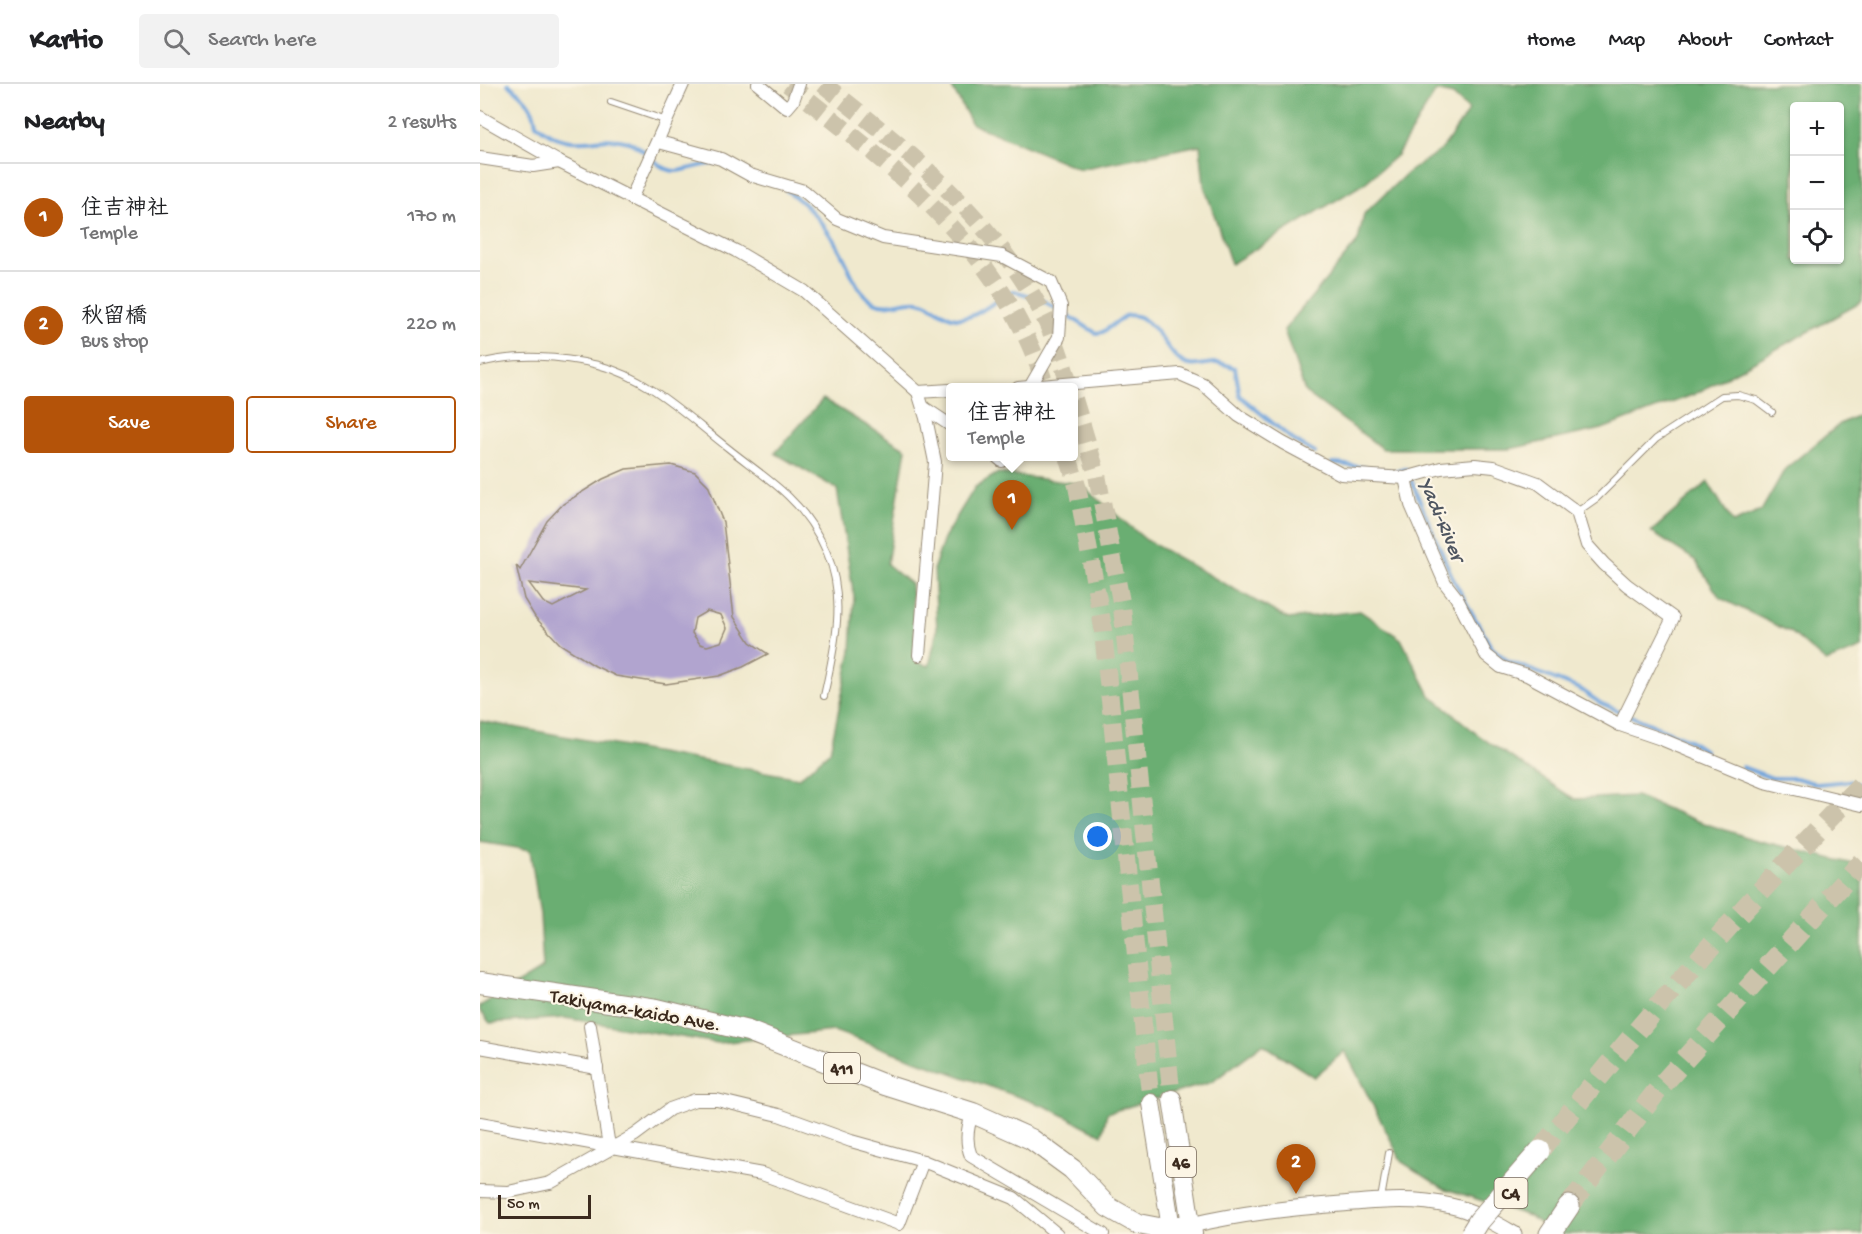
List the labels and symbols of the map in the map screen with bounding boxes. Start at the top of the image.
water label: Yadi-River [1411,475,1470,570]
pin: 1 [992,480,1032,530]
your location [1083,822,1112,851]
street label: Takiyama-kaido Ave. [547,986,723,1039]
road number: 411 [824,1053,860,1083]
pin: 2 [1276,1144,1316,1194]
road number: 46 [1166,1147,1196,1177]
road number: C4 [1494,1178,1528,1208]
scale bar [498,1192,591,1220]

